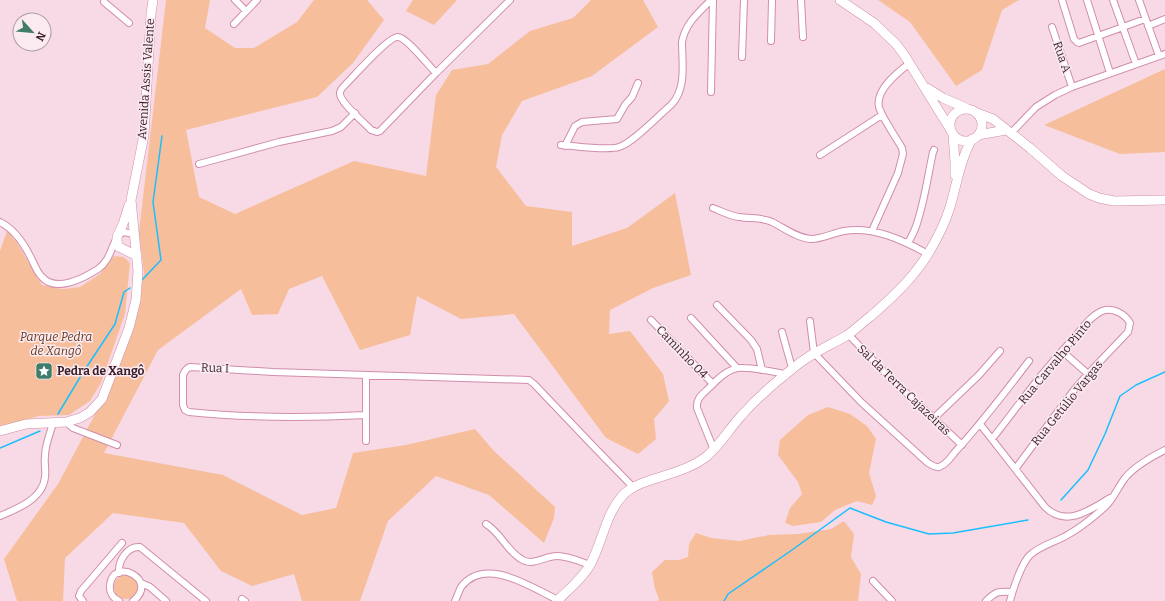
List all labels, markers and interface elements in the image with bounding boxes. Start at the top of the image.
north arrow [12,12,52,52]
street label: Avenida Assis Valente [135,18,157,140]
text: N [33,30,48,43]
street label: Rua A [1050,39,1074,75]
street label: Rua Carvalho Pinto [1016,317,1094,407]
street label: Caminho 04 [653,323,711,381]
park label: Parque Pedra de Xangô [20,330,92,358]
street label: Sal da Terra Cajazeiras [854,342,954,438]
street label: Rua Getúlio Vargas [1028,357,1106,448]
place icon: Pedra de Xangô [34,361,54,381]
street label: Rua I [201,361,229,375]
place label: Pedra de Xangô [57,364,145,378]

